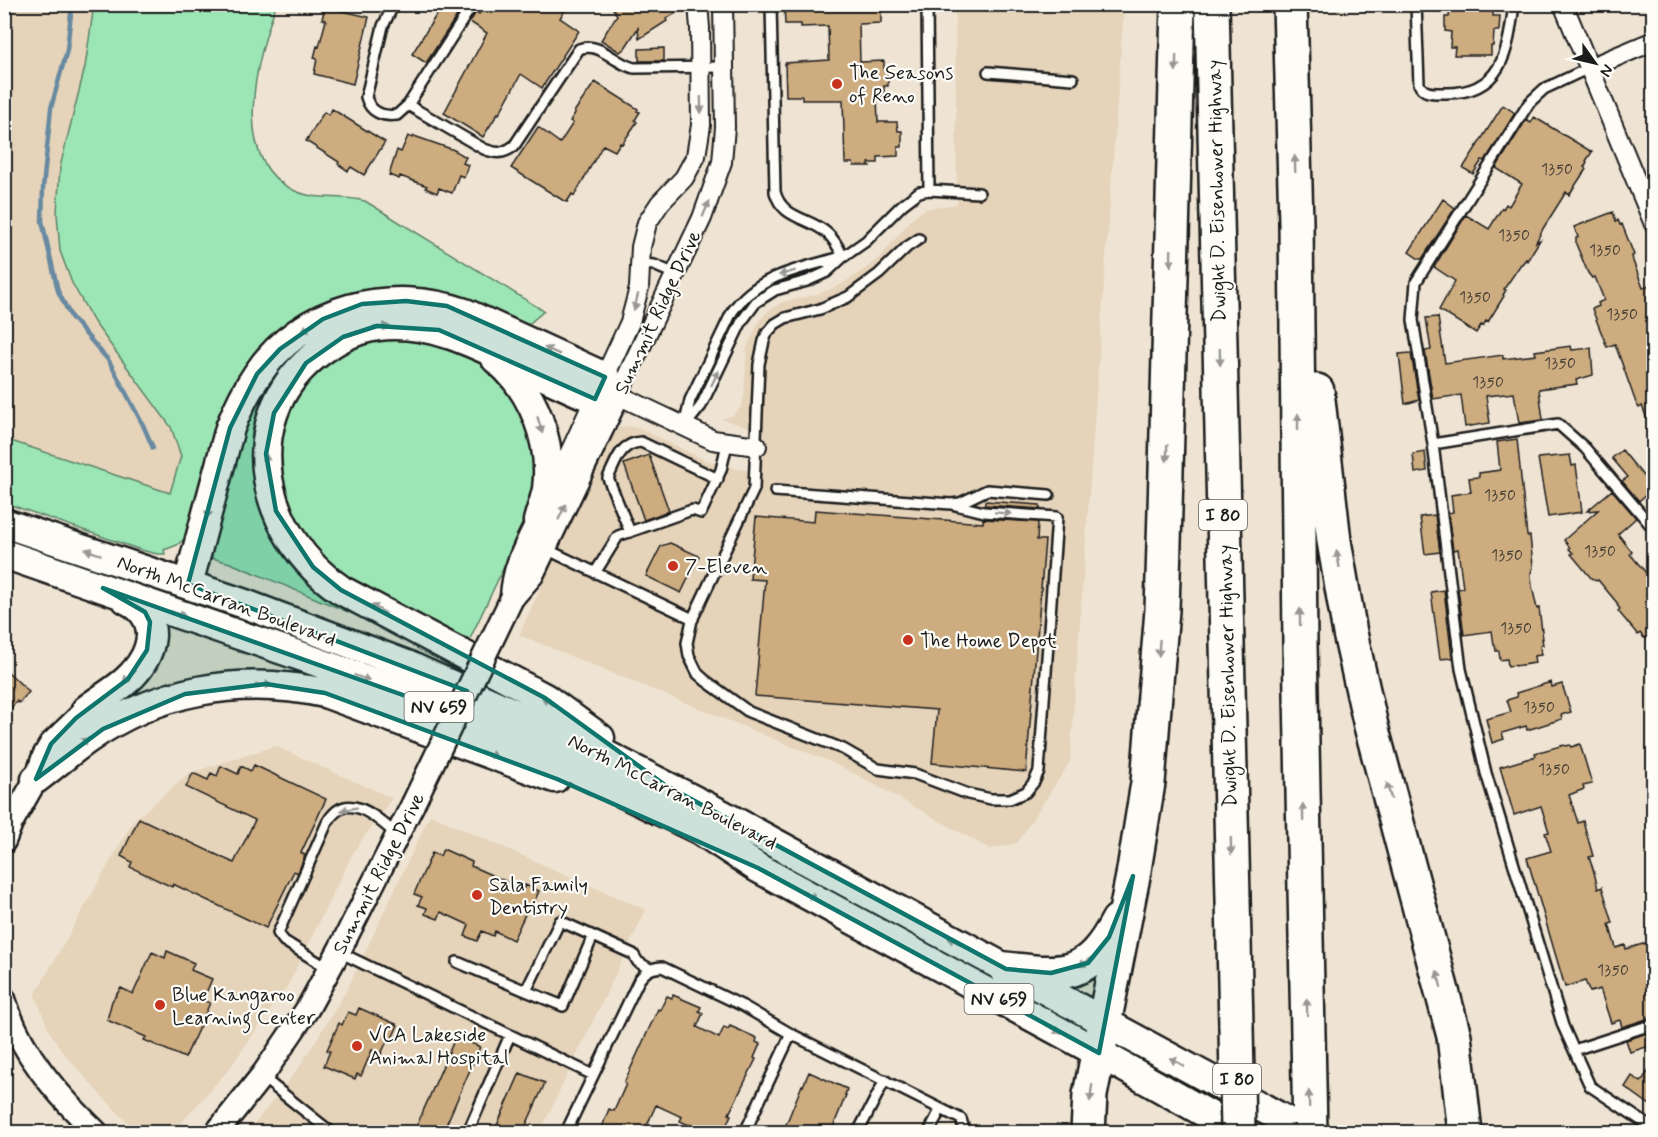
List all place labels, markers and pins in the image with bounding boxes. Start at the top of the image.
place label: The Seasons of Reno [849,60,954,110]
marker: The Seasons of Reno [830,77,844,91]
place label: 7-Eleven [685,554,768,581]
marker: 7-Eleven [666,559,680,573]
place label: The Home Depot [920,628,1057,655]
marker: The Home Depot [901,633,915,647]
place label: Sala Family Dentistry [489,872,588,922]
marker: Sala Family Dentistry [470,888,484,902]
place label: Blue Kangaroo Learning Center [172,982,316,1034]
marker: Blue Kangaroo Learning Center [153,998,167,1012]
place label: VCA Lakeside Animal Hospital [369,1022,509,1072]
marker: VCA Lakeside Animal Hospital [350,1039,364,1053]

